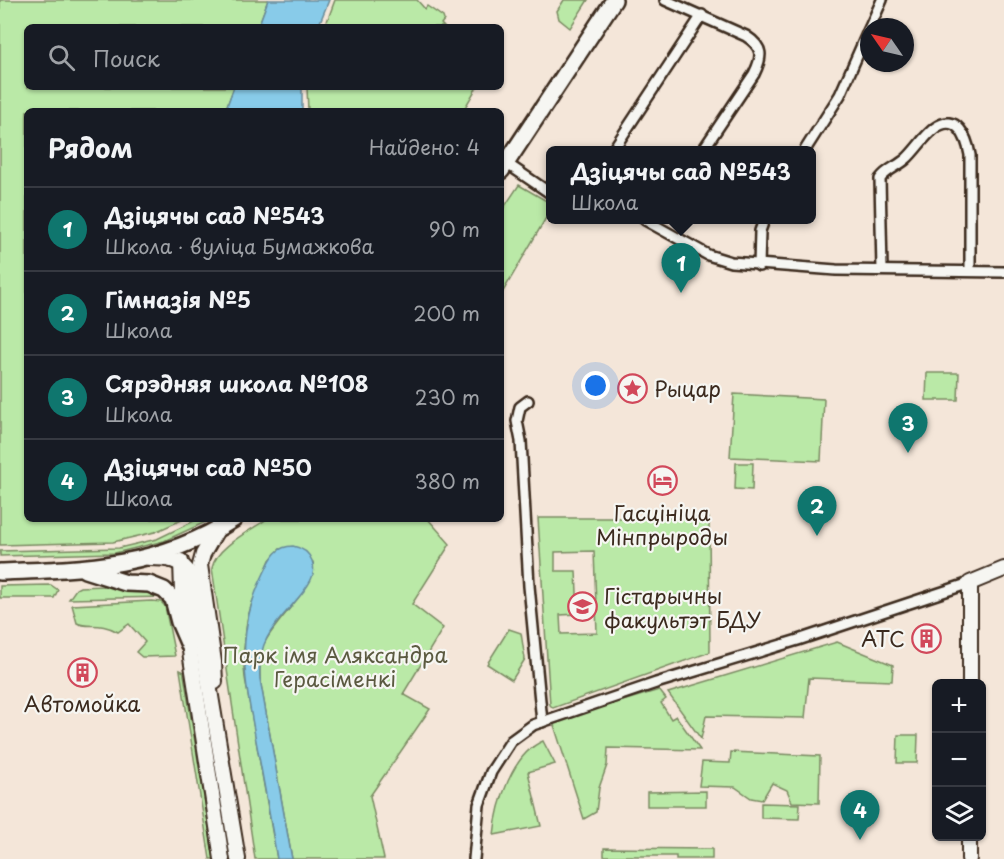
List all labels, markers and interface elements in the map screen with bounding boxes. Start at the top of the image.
north arrow [860,18,914,72]
search box [24,24,504,90]
icon: search [45,41,78,74]
text: Поиск [93,41,160,74]
text: Рядом [48,128,133,167]
text: Найдено: 4 [369,132,480,162]
popup [546,146,816,224]
text: Дзіцячы сад №543 [571,154,791,187]
text: Школа [571,187,638,217]
text: Дзіцячы сад №543 [105,198,325,231]
text: 1 [63,214,72,244]
text: 90 m [429,214,480,244]
text: Школа · вуліца Бумажкова [105,231,374,261]
pin: 1 [662,244,700,293]
text: Гімназія №5 [105,282,251,315]
text: 2 [60,298,75,328]
text: 200 m [413,298,480,328]
text: Школа [105,315,172,345]
text: Сярэдняя школа №108 [105,366,369,399]
your location [581,371,610,400]
place icon: Рыцар [617,372,649,404]
place label: Рыцар [654,372,721,404]
text: 3 [61,382,74,412]
text: 230 m [415,382,480,412]
text: Школа [105,399,172,429]
pin: 3 [888,404,928,453]
text: Дзіцячы сад №50 [105,450,312,483]
hotel icon: Гасцініца Мінпрыроды [646,465,678,497]
text: 4 [61,466,74,496]
text: 380 m [414,466,480,496]
text: Школа [105,483,172,513]
pin: 2 [798,486,836,536]
place label: Гасцініца Мінпрыроды [596,496,728,552]
place label: Гістарычны факультэт БДУ [604,579,761,635]
school or university icon: Гістарычны факультэт БДУ [567,591,599,623]
place label: АТС [861,622,905,654]
building icon: АТС [910,622,942,654]
park label: Парк імя Аляксандра Герасіменкі [222,638,448,694]
building icon: Автомойка [66,656,98,688]
map controls [932,679,986,841]
button: + [932,679,986,733]
place label: Автомойка [24,687,140,719]
button: − [932,733,986,787]
button: layers [932,787,986,841]
pin: 4 [840,790,880,840]

